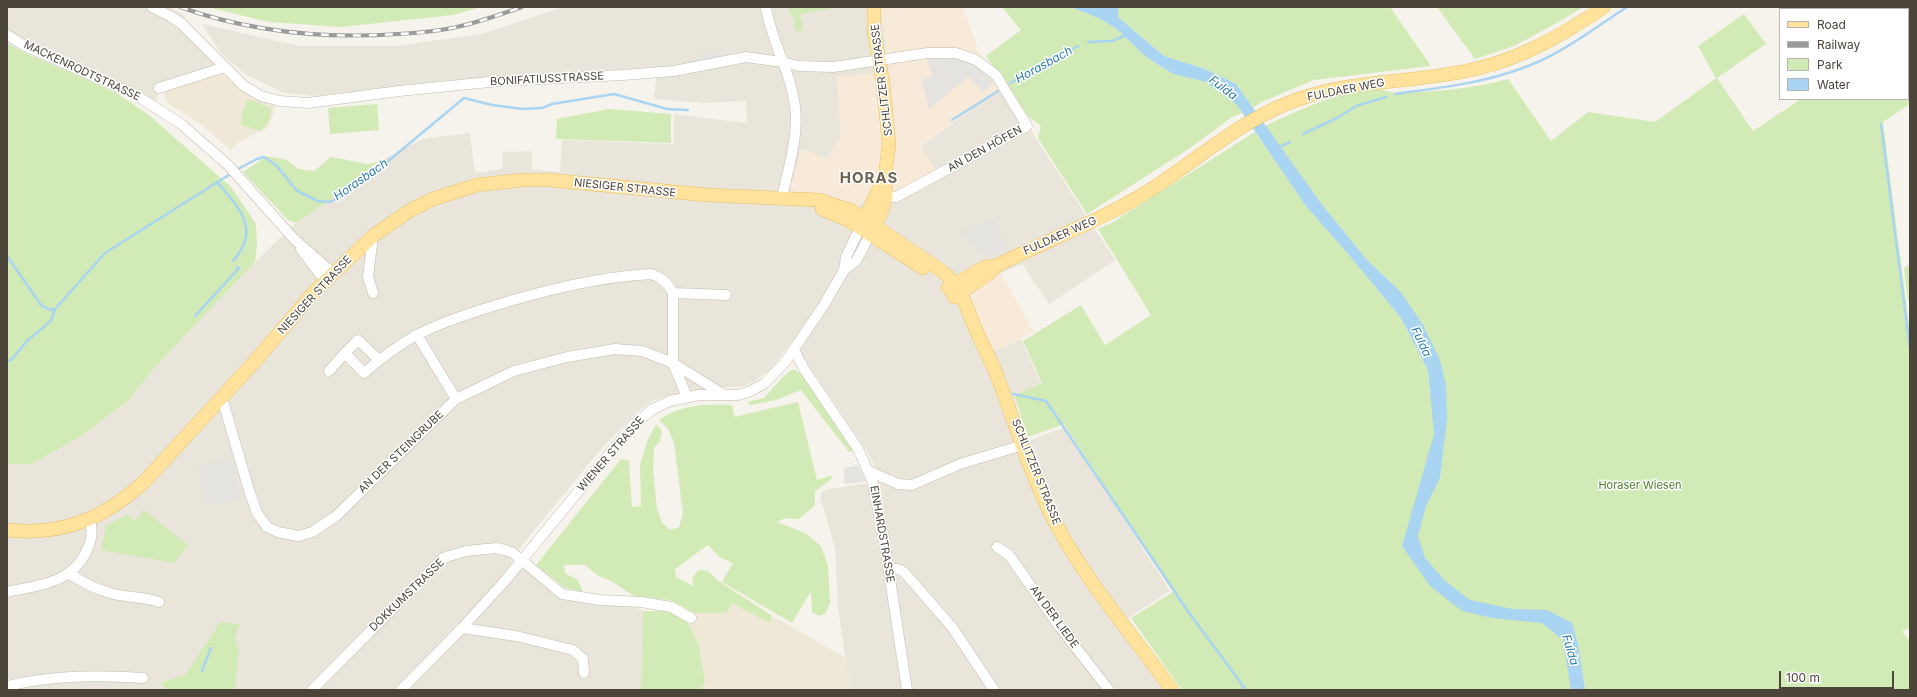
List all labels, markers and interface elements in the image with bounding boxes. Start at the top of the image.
legend [1779,8,1909,100]
text: Road [1817,17,1846,32]
street label: SCHLITZER STRASSE [869,23,895,137]
text: Railway [1817,37,1860,52]
street label: MACKENRODTSTRASSE [22,38,142,104]
water label: Horasbach [1013,43,1075,87]
text: Park [1817,57,1843,72]
street label: BONIFATIUSSTRASSE [490,69,604,89]
water label: Fulda [1206,73,1240,103]
street label: FULDAER WEG [1306,76,1386,104]
text: Water [1817,77,1850,92]
street label: AN DEN HÖFEN [946,123,1024,175]
water label: Horasbach [331,156,391,204]
district label: HORAS [840,169,898,187]
street label: NIESIGER STRASSE [573,176,677,200]
street label: FULDAER WEG [1021,214,1099,258]
street label: NIESIGER STRASSE [275,253,355,337]
water label: Fulda [1408,325,1434,359]
street label: AN DER STEINGRUBE [356,408,446,496]
street label: WIENER STRASSE [575,414,647,494]
street label: SCHLITZER STRASSE [1009,417,1063,527]
park label: Horaser Wiesen [1598,479,1682,493]
street label: EINHARDSTRASSE [867,485,897,583]
street label: DOKKUMSTRASSE [367,556,447,634]
street label: AN DER LIEDE [1027,583,1081,651]
water label: Fulda [1559,633,1581,667]
scale bar [1781,663,1896,689]
text: 100 m [1786,670,1820,685]

